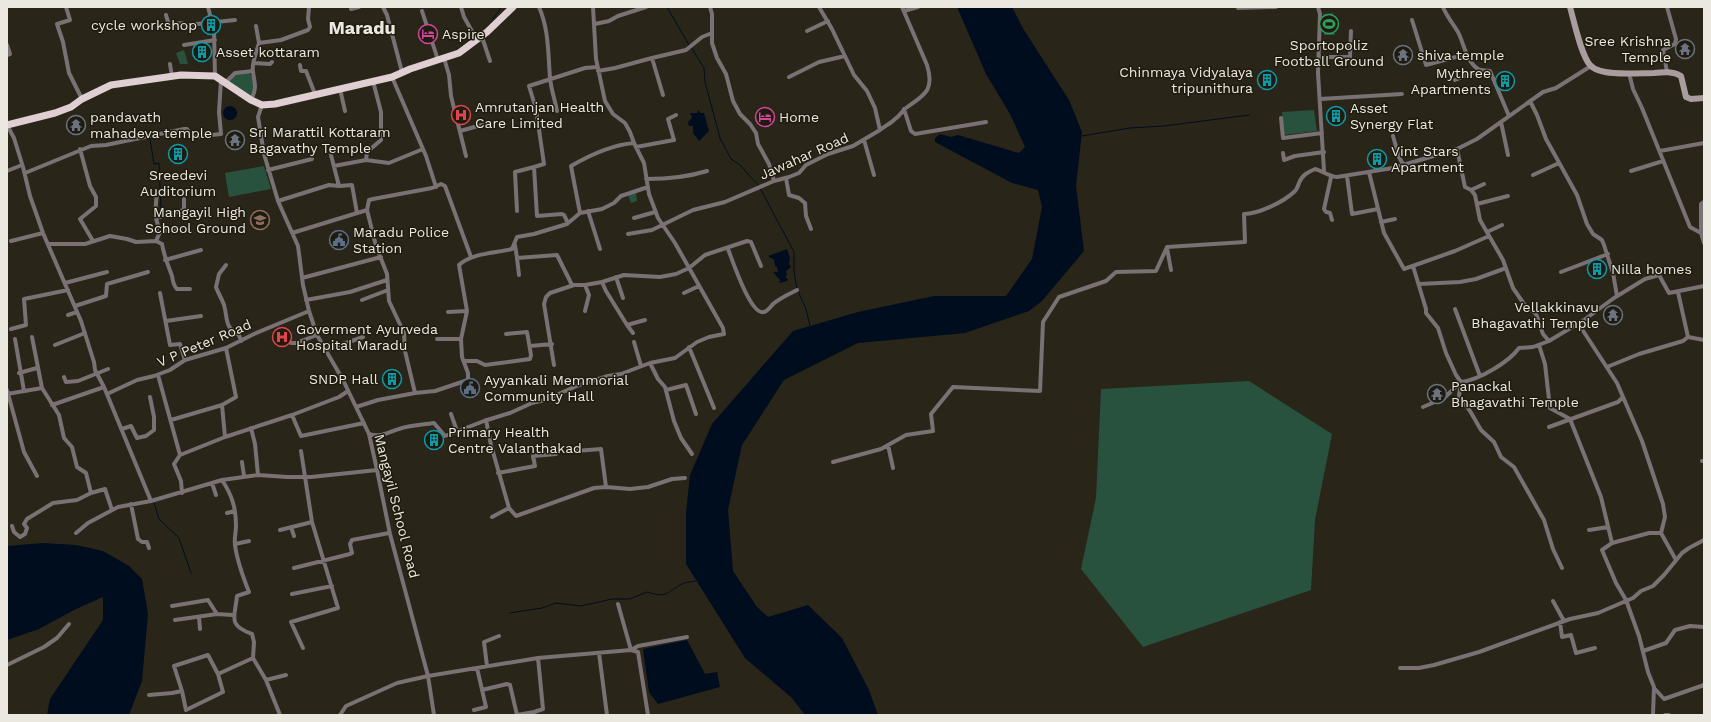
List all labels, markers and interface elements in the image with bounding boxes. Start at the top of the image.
sports icon: Sportopoliz Football Ground [1318,13,1340,35]
building icon: cycle workshop [200,14,222,36]
place label: cycle workshop [91,17,197,33]
district label: Maradu [328,17,396,38]
hotel icon: Aspire [417,23,439,45]
place label: Aspire [442,26,485,42]
place label: Sree Krishna Temple [1584,33,1671,65]
place label: Sportopoliz Football Ground [1274,37,1384,69]
temple icon: Sree Krishna Temple [1674,38,1696,60]
building icon: Asset kottaram [191,41,213,63]
place label: Asset kottaram [216,44,320,60]
temple icon: shiva temple [1392,44,1414,66]
place label: shiva temple [1417,47,1504,63]
place label: Chinmaya Vidyalaya tripunithura [1119,64,1253,96]
place label: Mythree Apartments [1411,65,1491,97]
building icon: Chinmaya Vidyalaya tripunithura [1256,69,1278,91]
building icon: Mythree Apartments [1494,70,1516,92]
place label: Amrutanjan Health Care Limited [475,99,604,131]
place label: Asset Synergy Flat [1350,100,1434,132]
hospital icon: Amrutanjan Health Care Limited [450,104,472,126]
building icon: Asset Synergy Flat [1325,105,1347,127]
hotel icon: Home [754,106,776,128]
place label: pandavath mahadeva temple [90,109,212,141]
place label: Home [779,109,819,125]
temple icon: pandavath mahadeva temple [65,114,87,136]
place label: Sri Marattil Kottaram Bagavathy Temple [249,124,391,156]
temple icon: Sri Marattil Kottaram Bagavathy Temple [224,129,246,151]
street label: Jawahar Road [757,129,851,183]
building icon: Sreedevi Auditorium [167,143,189,165]
place label: Vint Stars Apartment [1391,143,1464,175]
building icon: Vint Stars Apartment [1366,148,1388,170]
place label: Sreedevi Auditorium [140,167,216,199]
place label: Mangayil High School Ground [145,204,246,236]
school or university icon: Mangayil High School Ground [249,209,271,231]
place label: Maradu Police Station [353,224,449,256]
public building icon: Maradu Police Station [328,229,350,251]
building icon: Nilla homes [1586,258,1608,280]
place label: Nilla homes [1611,261,1692,277]
place label: Vellakkinavu Bhagavathi Temple [1471,299,1599,331]
temple icon: Vellakkinavu Bhagavathi Temple [1602,304,1624,326]
street label: V P Peter Road [154,316,254,370]
place label: Goverment Ayurveda Hospital Maradu [296,321,438,353]
hospital icon: Goverment Ayurveda Hospital Maradu [271,326,293,348]
building icon: SNDP Hall [381,368,403,390]
place label: SNDP Hall [309,371,379,387]
place label: Ayyankali Memmorial Community Hall [484,372,629,404]
public building icon: Ayyankali Memmorial Community Hall [459,377,481,399]
place label: Panackal Bhagavathi Temple [1451,378,1579,410]
temple icon: Panackal Bhagavathi Temple [1426,383,1448,405]
place label: Primary Health Centre Valanthakad [448,424,582,456]
building icon: Primary Health Centre Valanthakad [423,429,445,451]
street label: Mangayil School Road [371,432,423,580]

